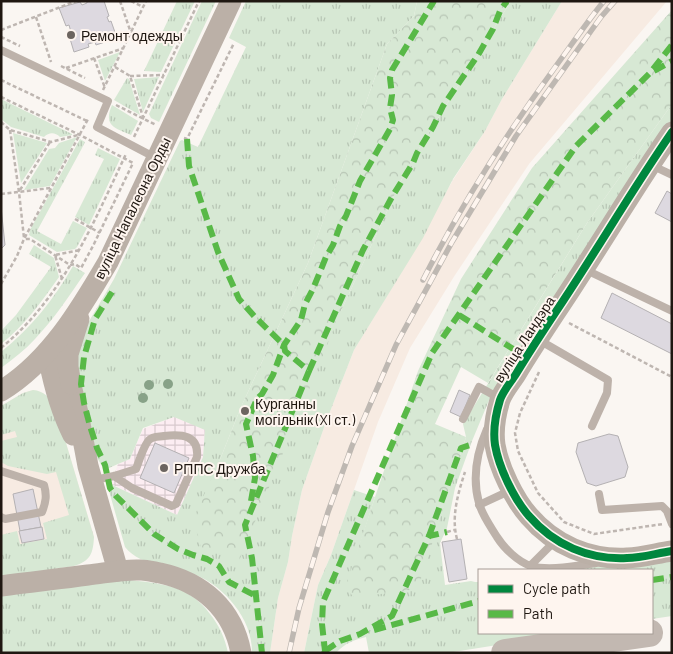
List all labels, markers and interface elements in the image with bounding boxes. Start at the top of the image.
place label: Ремонт одежды [81,27,183,44]
marker: Ремонт одежды [65,29,77,41]
street label: вуліца Напалеона Орды [90,134,174,282]
street label: вуліца Ландэра [490,292,558,385]
place label: Курганны могільнік (XI ст.) [255,395,355,428]
marker: Курганны могільнік (XI ст.) [239,405,251,417]
place label: РППС Дружба [174,460,266,477]
marker: РППС Дружба [158,462,170,474]
legend [478,569,653,634]
text: Cycle path [523,579,590,597]
text: Path [523,604,553,622]

